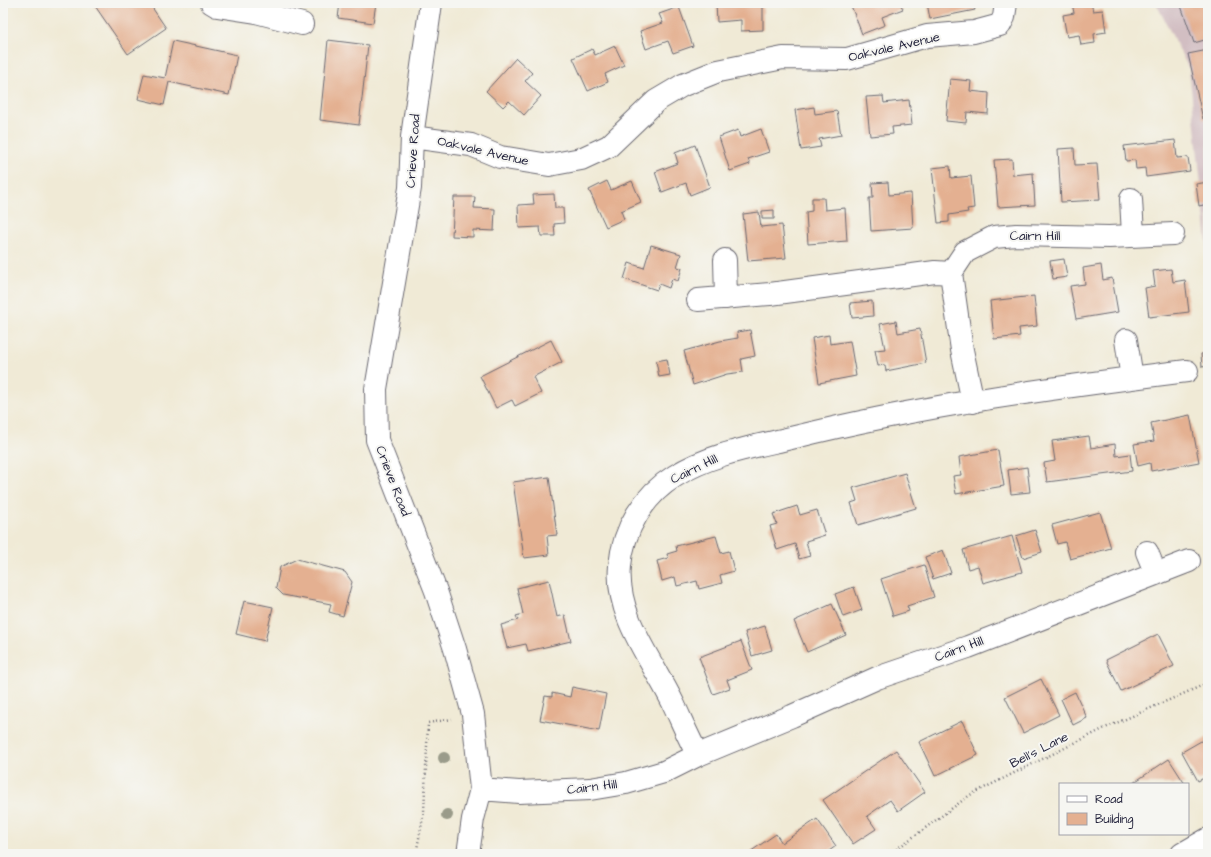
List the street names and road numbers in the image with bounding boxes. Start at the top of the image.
street label: Oakvale Avenue [847,28,941,66]
street label: Crieve Road [401,113,425,189]
street label: Oakvale Avenue [436,132,530,170]
street label: Cairn Hill [1010,227,1060,245]
street label: Crieve Road [371,443,415,519]
street label: Cairn Hill [667,450,721,488]
street label: Cairn Hill [932,632,986,666]
street label: Bell's Lane [1007,728,1071,772]
street label: Cairn Hill [566,775,618,799]

